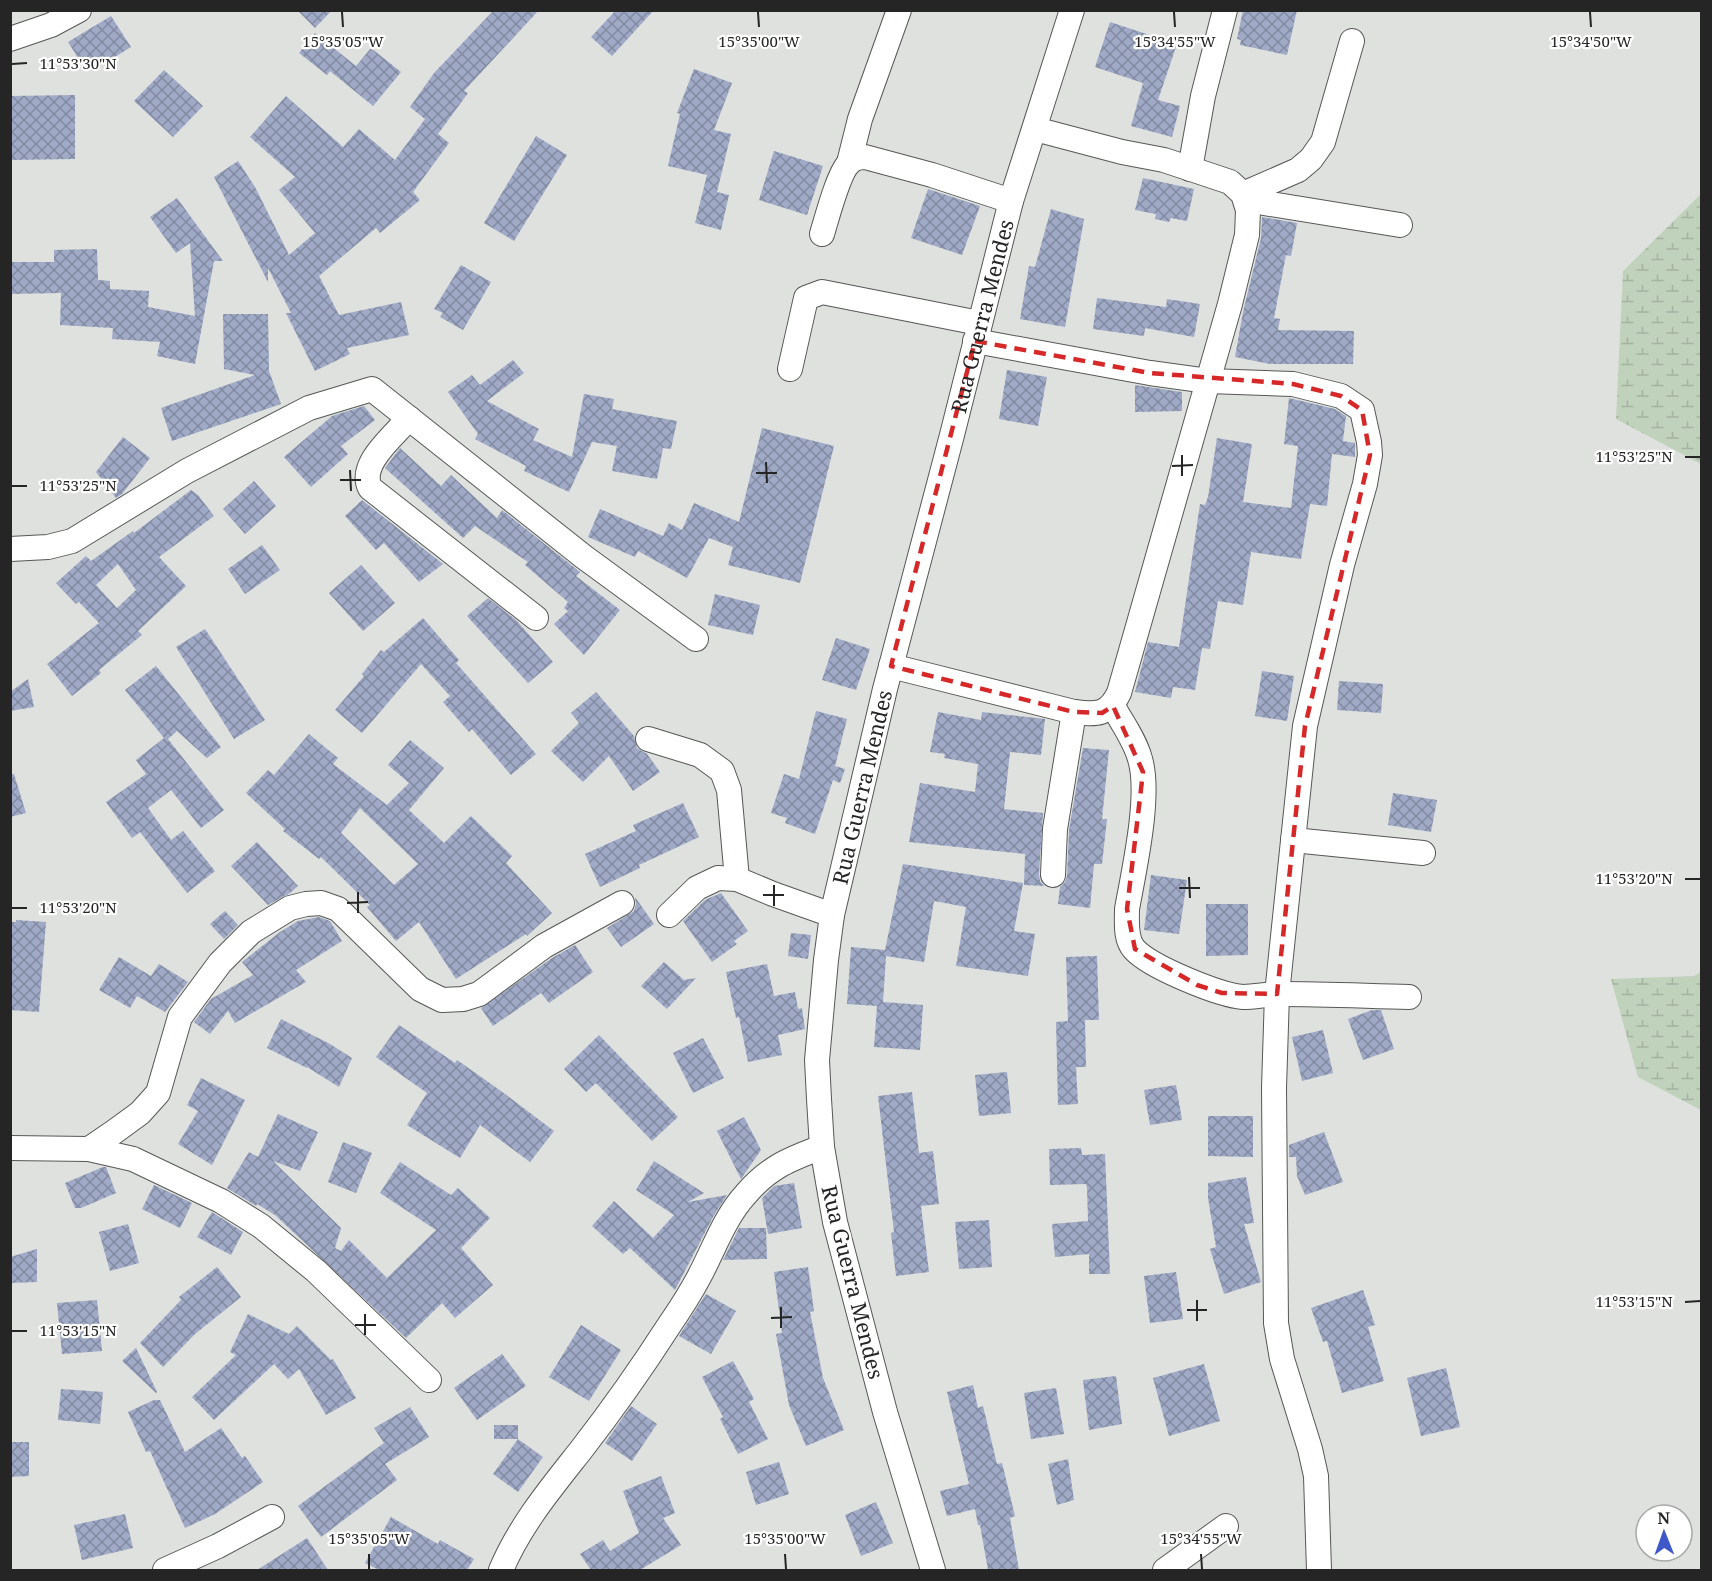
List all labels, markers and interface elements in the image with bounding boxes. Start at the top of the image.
text: 15°35'05"W [302,31,384,51]
text: 15°35'00"W [718,31,800,51]
text: 15°34'55"W [1134,31,1216,51]
text: 15°34'50"W [1550,31,1632,51]
text: 11°53'30"N [39,53,117,73]
street label: Rua Guerra Mendes [944,216,1020,416]
text: 11°53'25"N [1595,446,1673,466]
text: 11°53'25"N [39,475,117,495]
street label: Rua Guerra Mendes [826,687,898,887]
text: 11°53'20"N [1595,868,1673,888]
text: 11°53'20"N [39,897,117,917]
street label: Rua Guerra Mendes [815,1182,891,1382]
text: 11°53'15"N [1595,1291,1673,1311]
text: 11°53'15"N [39,1320,117,1340]
north arrow [1634,1503,1694,1563]
text: N [1657,1507,1671,1529]
text: 15°35'05"W [328,1528,410,1548]
text: 15°35'00"W [744,1528,826,1548]
text: 15°34'55"W [1160,1528,1242,1548]

